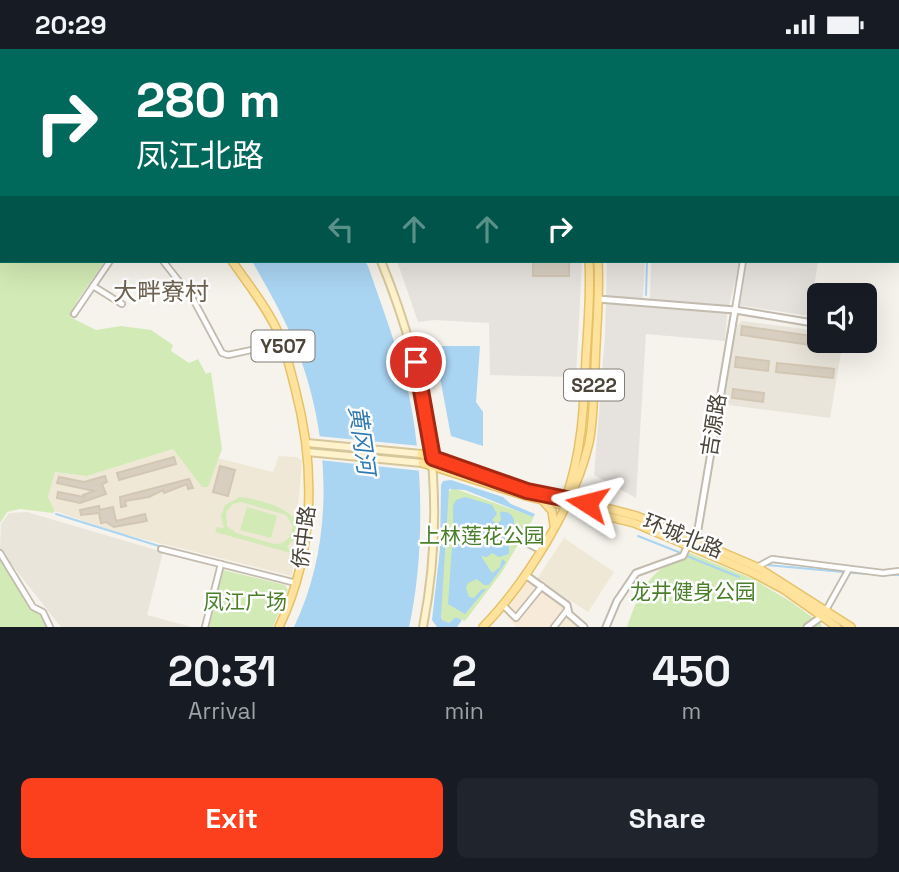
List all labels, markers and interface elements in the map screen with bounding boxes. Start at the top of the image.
text: 20:29 [35,8,106,42]
text: 280 m [136,69,281,131]
icon: right [21,77,112,168]
text: 凤江北路 [136,136,264,176]
icon: left [322,210,360,248]
icon: ahead [395,210,433,248]
icon: ahead [468,210,506,248]
icon: right [541,210,579,248]
district label: 大畔寮村 [113,276,209,307]
map controls [807,283,877,353]
button: sound [807,283,877,353]
road number: Y507 [252,331,314,361]
pin [386,332,446,392]
icon: arrive [397,343,435,381]
road number: S222 [564,369,624,401]
street label: 吉源路 [695,392,732,458]
water label: 黄冈河 [342,404,382,480]
position arrow [550,466,624,540]
street label: 侨中路 [286,504,321,570]
street label: 环城北路 [639,507,727,564]
park label: 上林莲花公园 [419,522,545,549]
park label: 龙井健身公园 [630,578,756,605]
park label: 凤江广场 [203,588,287,615]
text: 20:31 [168,645,276,698]
text: 2 [452,645,477,698]
text: 450 [652,645,731,698]
text: Arrival [188,696,256,726]
text: min [444,696,484,726]
text: m [682,696,701,726]
button: Exit [21,778,443,858]
button: Share [457,778,878,858]

